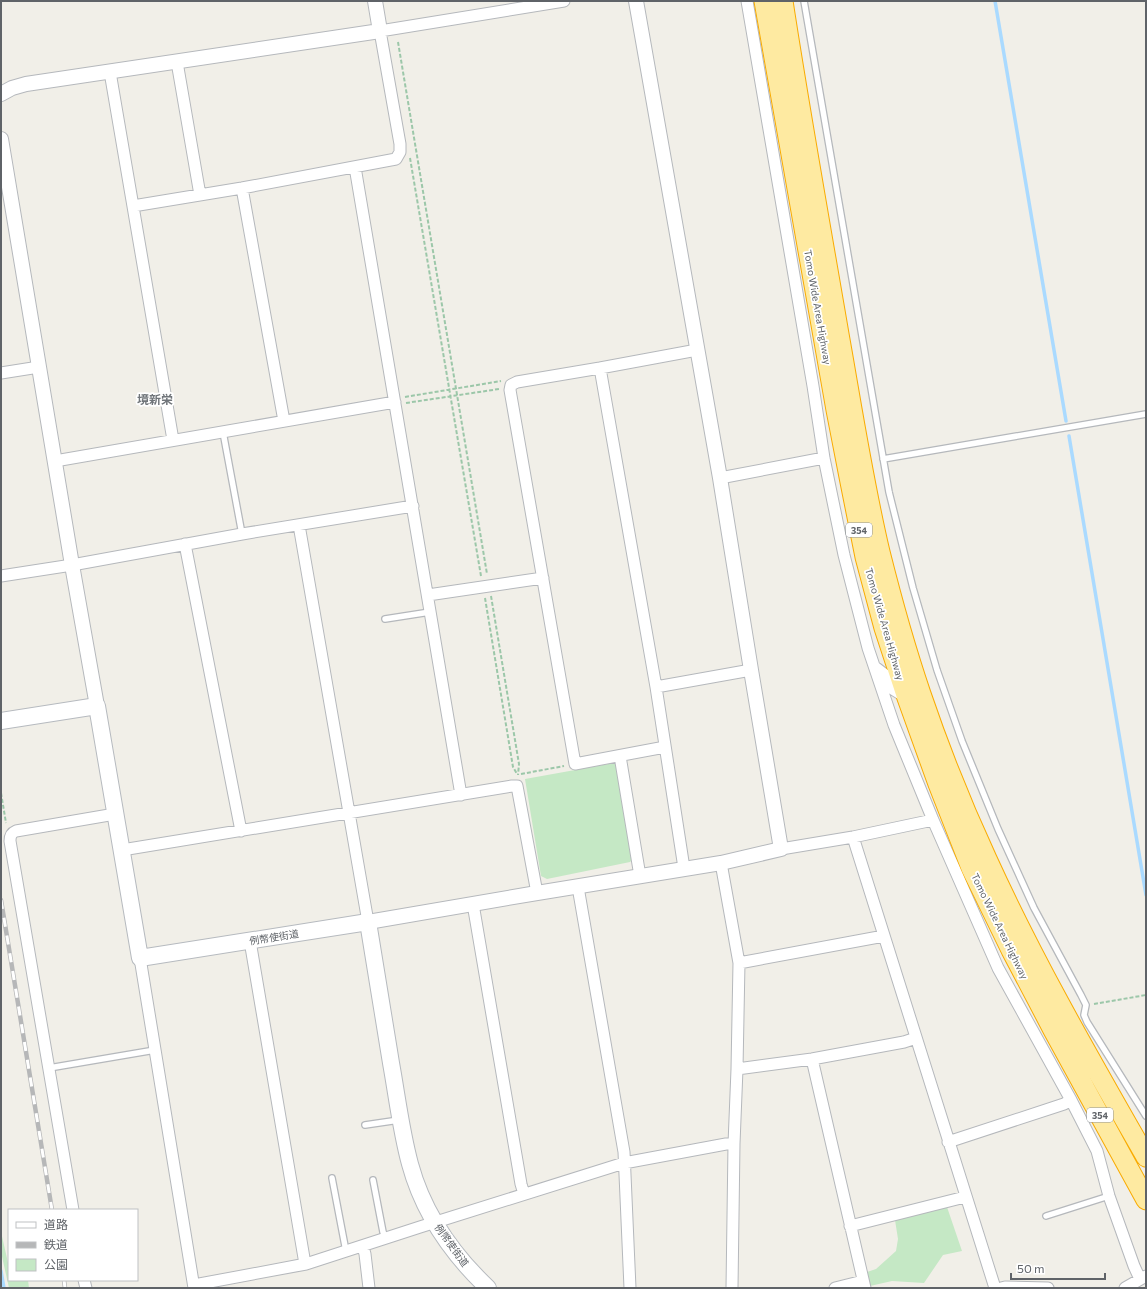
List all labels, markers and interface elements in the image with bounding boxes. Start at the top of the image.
street label: Tomo Wide Area Highway [802,249,834,365]
district label: 境新栄 [137,392,173,406]
road number: 354 [846,523,872,537]
street label: Tomo Wide Area Highway [863,566,907,682]
street label: Tomo Wide Area Highway [969,871,1031,981]
street label: 例幣使街道 [247,927,300,947]
road number: 354 [1087,1108,1113,1122]
legend [8,1209,138,1281]
text: 道路 [44,1217,68,1231]
street label: 例幣使街道 [432,1220,472,1269]
text: 鉄道 [44,1237,68,1251]
scale bar [1011,1255,1105,1281]
text: 公園 [44,1257,68,1271]
text: 50 m [1017,1261,1045,1275]

